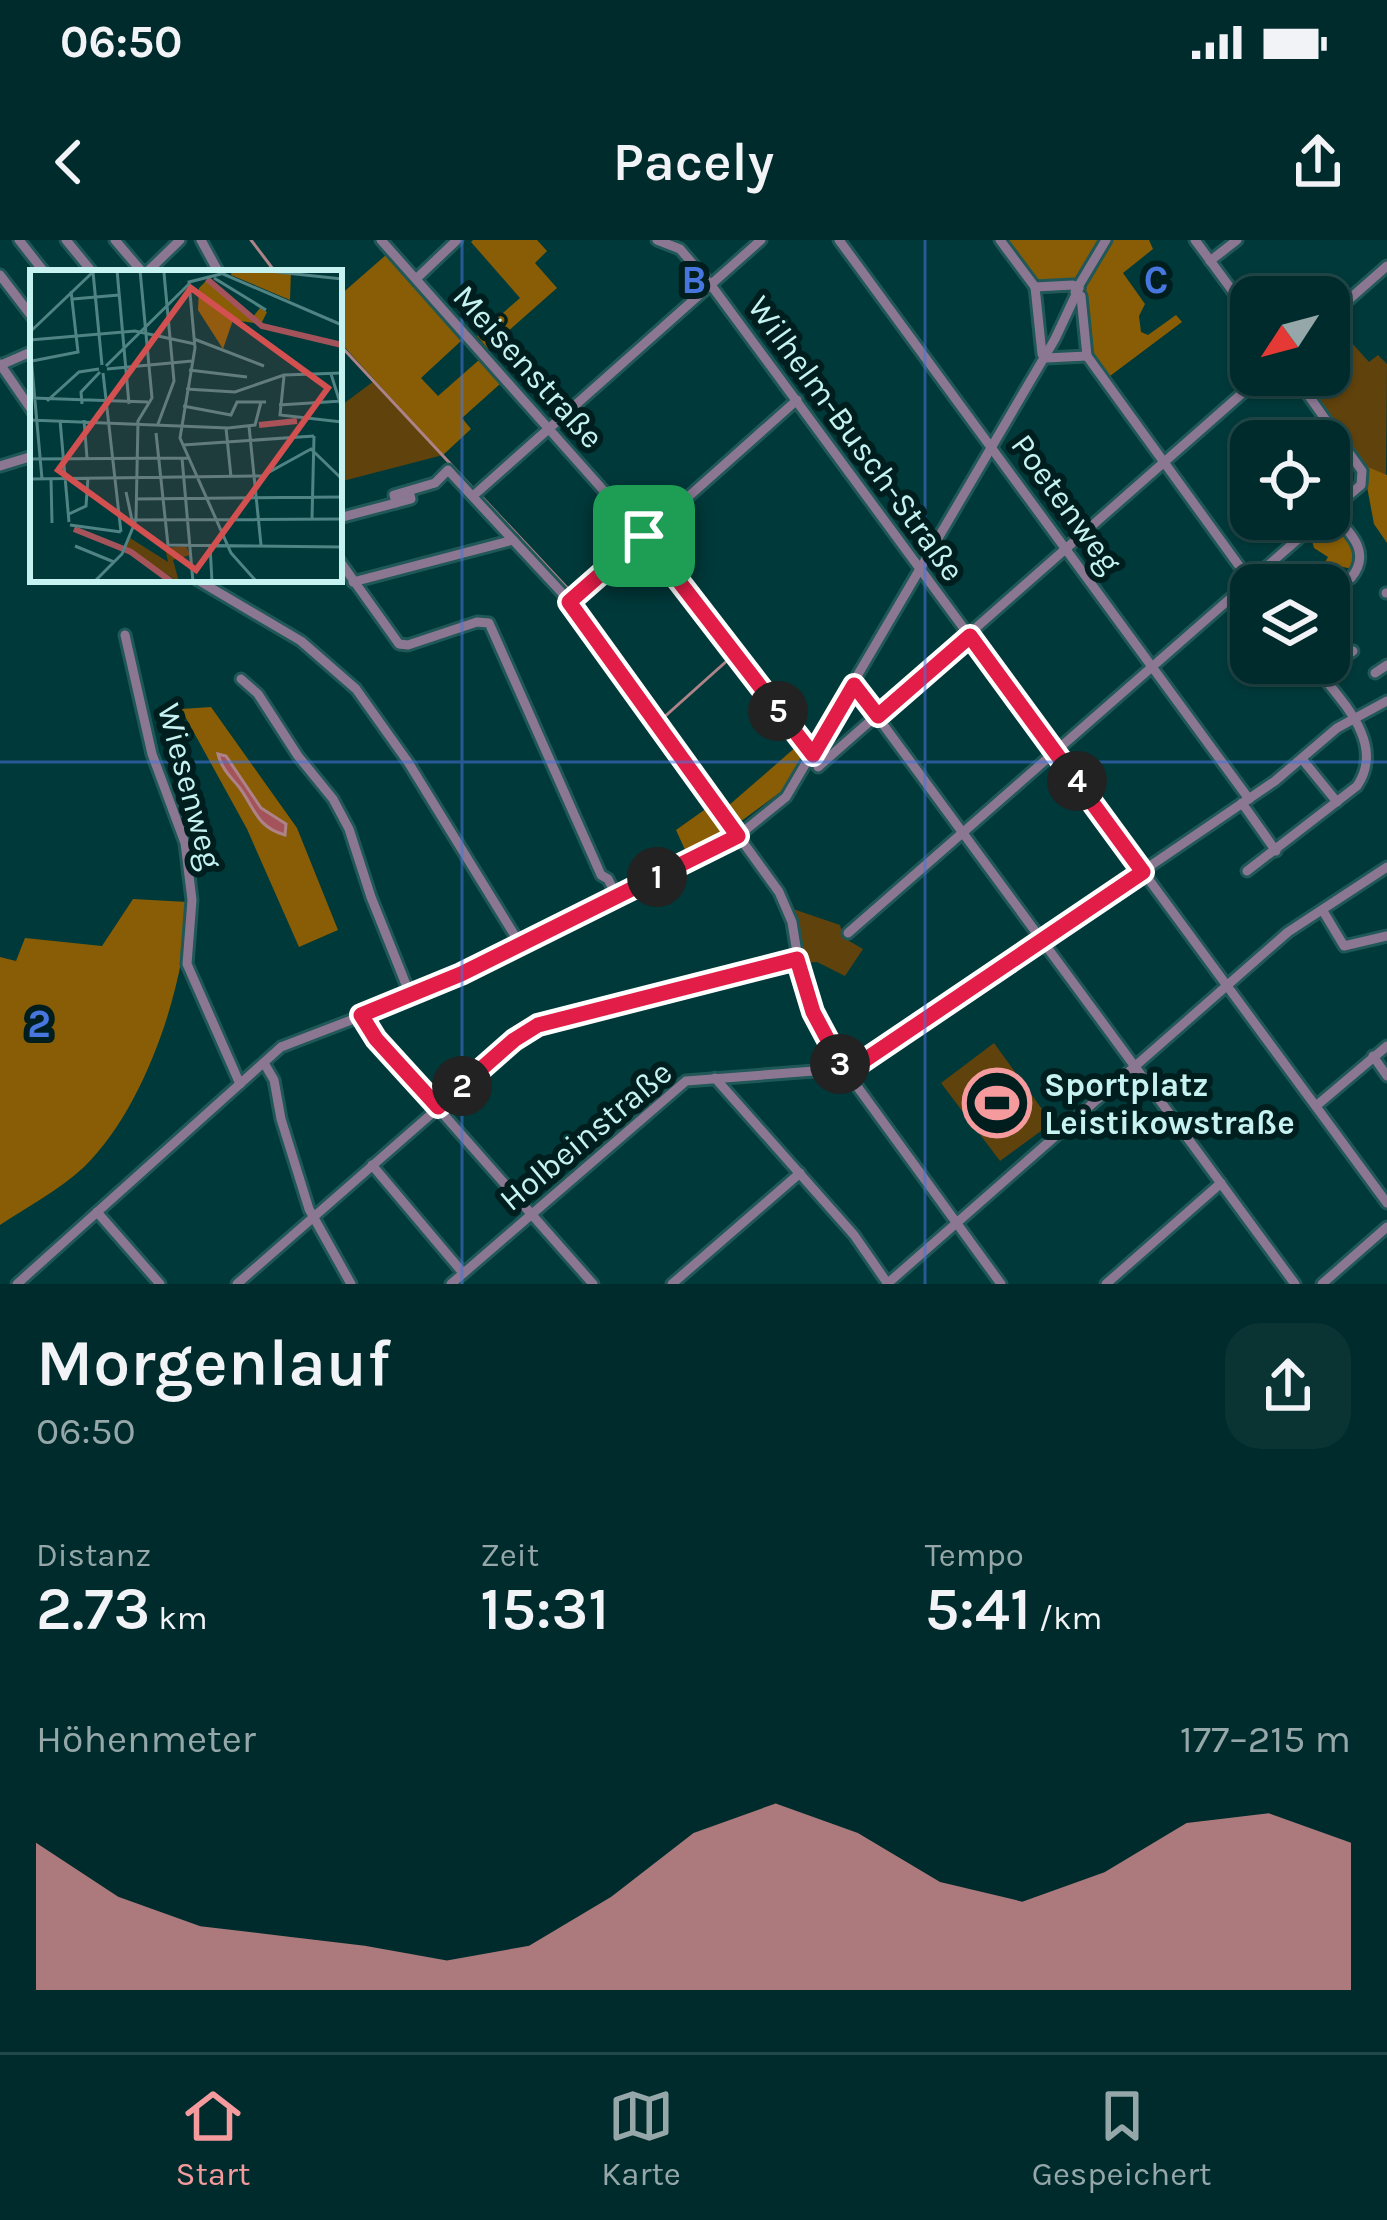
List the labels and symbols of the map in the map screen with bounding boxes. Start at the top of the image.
text: B [681,257,707,303]
text: C [1144,257,1168,303]
inset map [30,270,342,582]
north arrow [1230,276,1350,396]
street label: Meisenstraße [445,277,611,456]
street label: Wilhelm-Busch-Straße [740,289,972,588]
street label: Poetenweg [1003,427,1129,581]
pin [593,485,695,587]
pin: 5 [748,681,808,741]
street label: Wiesenweg [150,699,230,874]
pin: 4 [1047,751,1107,811]
pin: 1 [627,847,687,907]
text: 2 [27,1001,51,1047]
pin: 3 [810,1034,870,1094]
street label: Holbeinstraße [492,1053,679,1219]
pin: 2 [432,1056,492,1116]
place label: Sportplatz Leistikowstraße [1044,1066,1295,1142]
sports icon: Sportplatz Leistikowstraße [962,1068,1032,1138]

